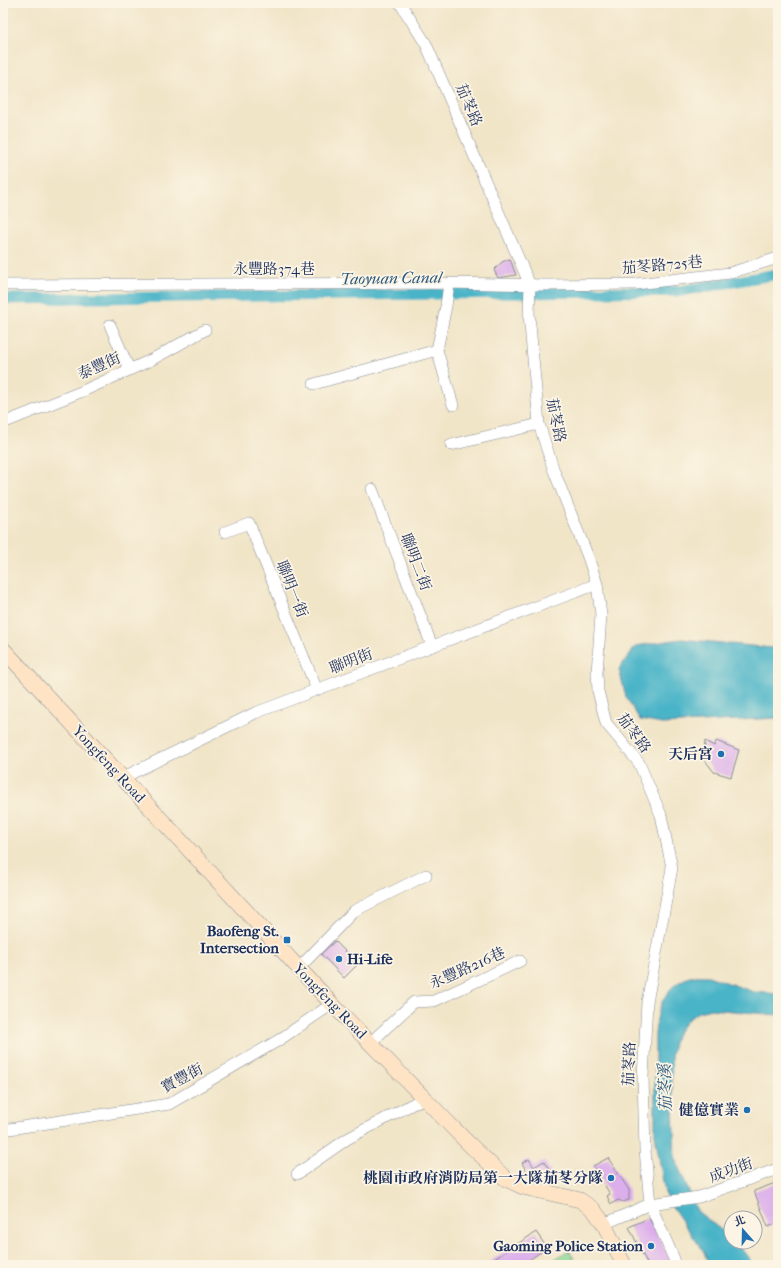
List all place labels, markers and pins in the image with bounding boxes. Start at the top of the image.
place label: 天后宮 [668,745,713,763]
marker: 天后宮 [716,749,726,759]
place label: Baofeng St. Intersection [200,922,279,957]
marker: Baofeng St. Intersection [282,935,292,945]
place label: Hi-Life [347,950,393,968]
marker: Hi-Life [334,954,344,964]
place label: 健億實業 [679,1101,739,1119]
marker: 健億實業 [742,1105,752,1115]
place label: 桃園市政府消防局第一大隊茄苳分隊 [363,1169,603,1187]
marker: 桃園市政府消防局第一大隊茄苳分隊 [606,1173,616,1183]
place label: Gaoming Police Station [493,1237,643,1255]
marker: Gaoming Police Station [646,1241,656,1251]

